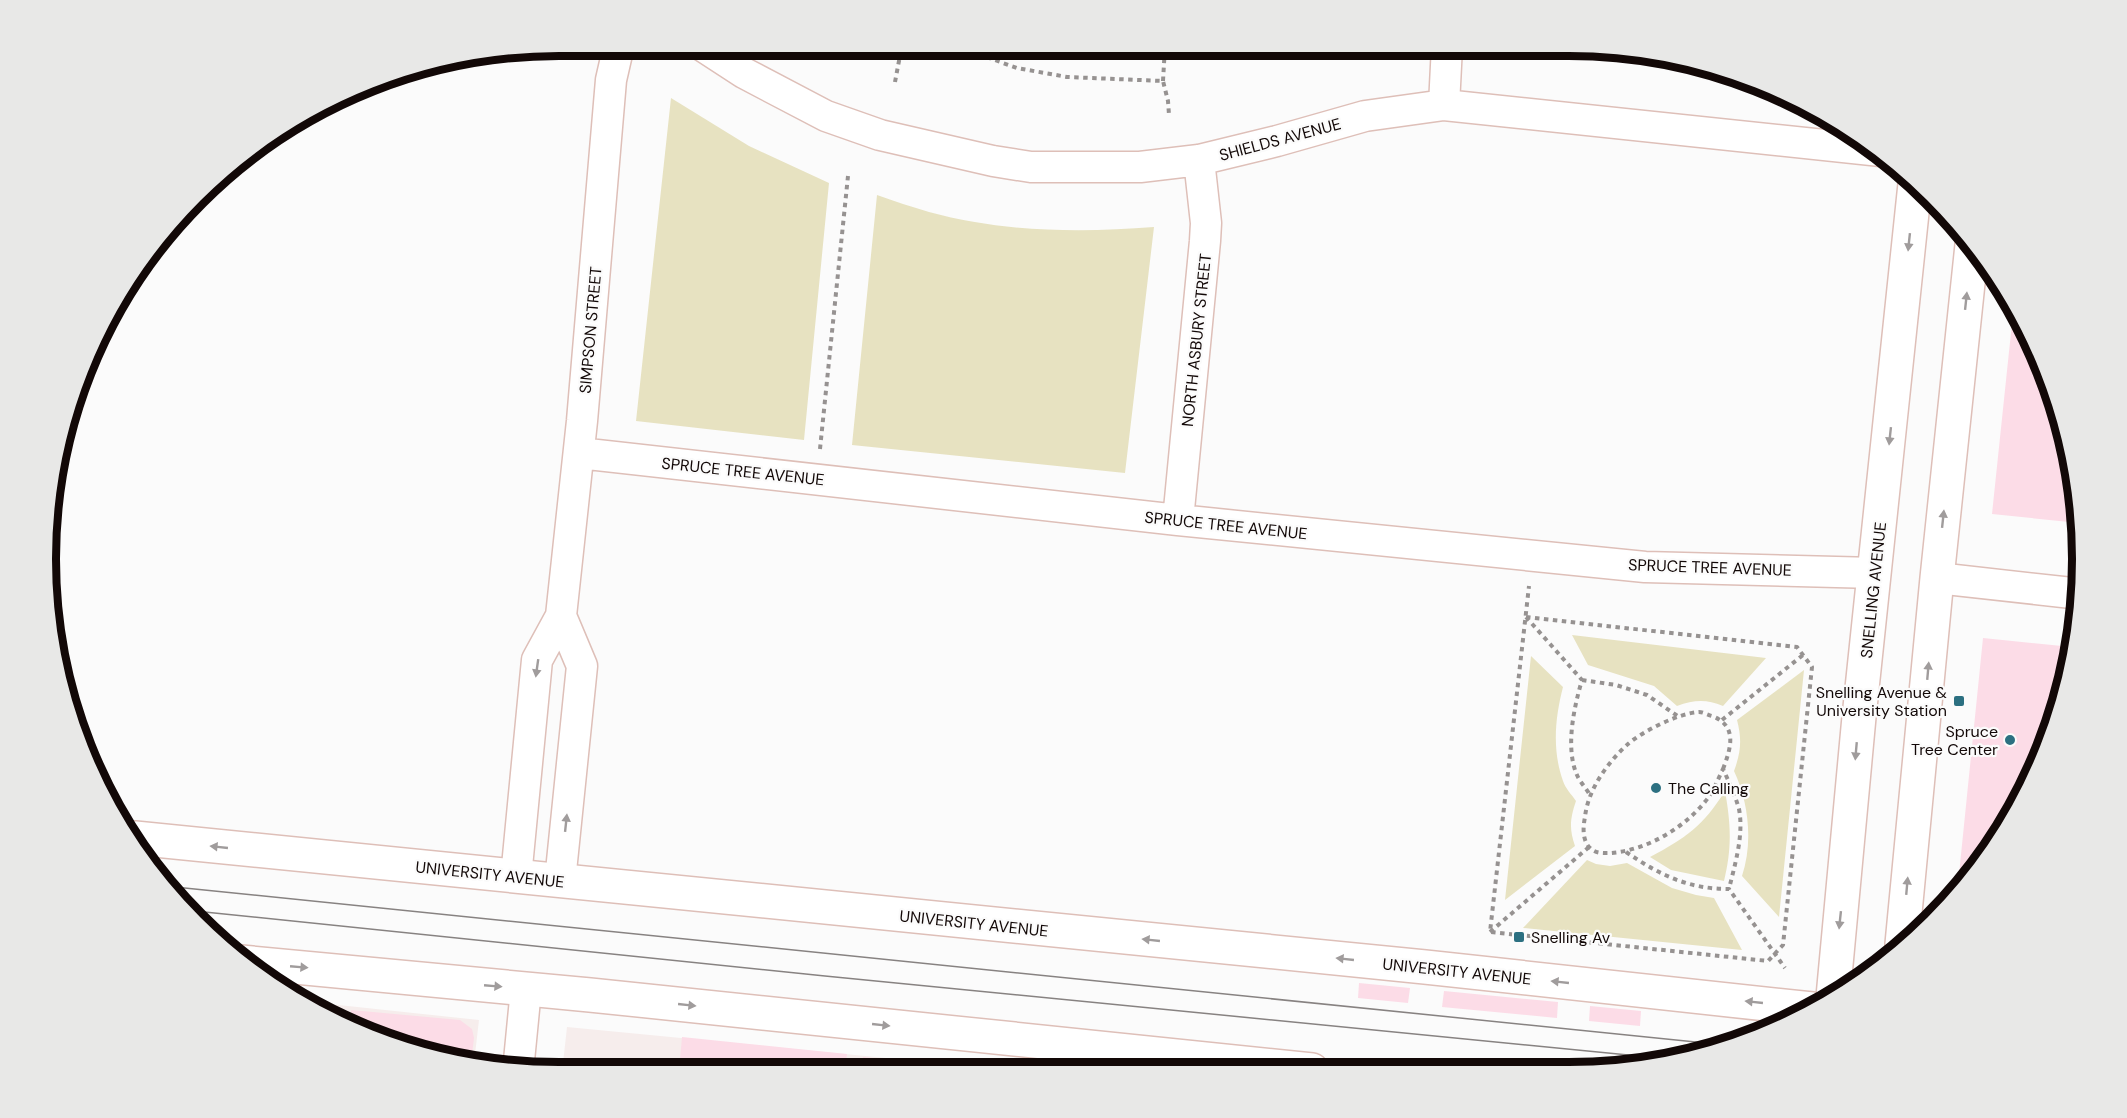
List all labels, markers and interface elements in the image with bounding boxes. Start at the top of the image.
street label: SHIELDS AVENUE [1217,113,1343,166]
one-way arrow [1904,232,1914,251]
street label: NORTH ASBURY STREET [1177,252,1216,428]
street label: SIMPSON STREET [574,266,607,394]
one-way arrow [1961,291,1971,310]
one-way arrow [1885,426,1894,445]
street label: SPRUCE TREE AVENUE [661,453,825,490]
street label: SPRUCE TREE AVENUE [1144,507,1308,544]
one-way arrow [1938,510,1948,529]
street label: SNELLING AVENUE [1856,521,1891,659]
street label: SPRUCE TREE AVENUE [1628,554,1792,581]
one-way arrow [532,659,541,678]
one-way arrow [1923,661,1933,680]
place label: Snelling Avenue & University Station [1816,682,1947,721]
marker: Snelling Avenue & University Station [1952,694,1966,708]
place label: Spruce Tree Center [1911,721,1998,760]
marker: Spruce Tree Center [2003,733,2017,747]
one-way arrow [1851,742,1861,761]
place label: The Calling [1668,778,1749,799]
marker: The Calling [1649,781,1663,795]
one-way arrow [561,813,571,832]
one-way arrow [210,842,229,851]
street label: UNIVERSITY AVENUE [415,856,565,893]
one-way arrow [1902,876,1912,895]
street label: UNIVERSITY AVENUE [899,905,1049,942]
one-way arrow [1835,910,1845,929]
place label: Snelling Av [1531,927,1611,948]
marker: Snelling Av [1512,930,1526,944]
one-way arrow [1141,935,1160,945]
street label: UNIVERSITY AVENUE [1382,953,1532,990]
one-way arrow [1335,954,1354,964]
one-way arrow [290,962,309,972]
one-way arrow [1550,977,1569,987]
one-way arrow [484,981,503,991]
one-way arrow [1744,998,1763,1007]
one-way arrow [678,1000,697,1010]
one-way arrow [872,1020,891,1030]

